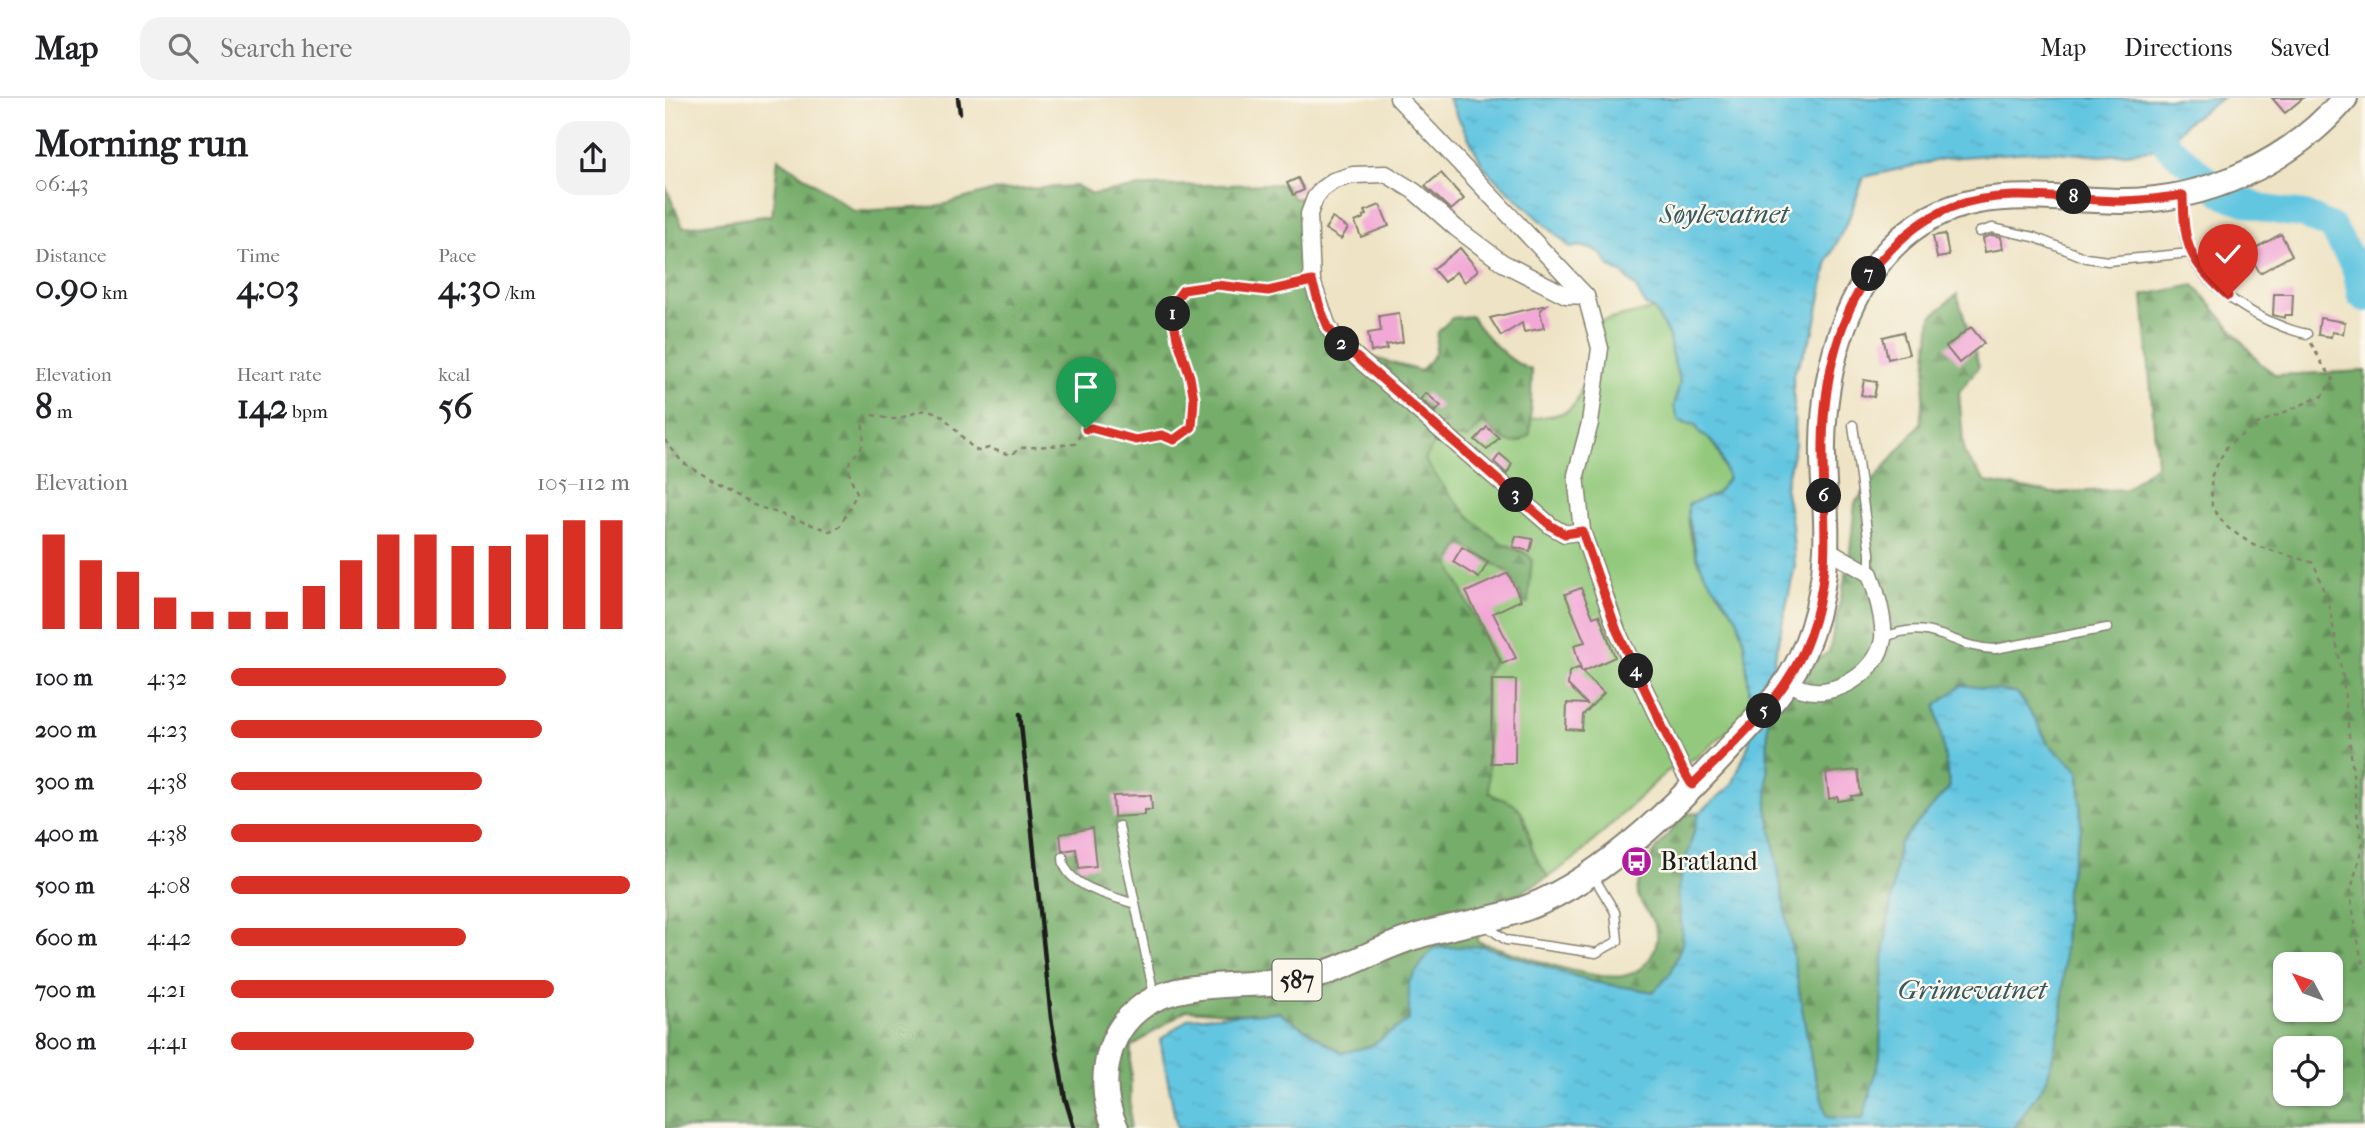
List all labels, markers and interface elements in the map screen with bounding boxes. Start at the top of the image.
search box [140,17,630,80]
text: Map [35,29,98,68]
icon: search [164,29,202,67]
text: Search here [220,33,352,64]
text: Map [2040,34,2086,62]
text: Directions [2124,34,2232,62]
text: Saved [2270,34,2330,62]
text: Morning run [35,121,248,166]
button: share [556,121,630,195]
text: 06:43 [35,170,89,197]
pin: 8 [2057,180,2091,214]
text: 8 [2069,185,2078,207]
water label: Søylevatnet [1658,197,1790,230]
pin [2198,224,2258,296]
icon: check [2209,235,2247,273]
text: Distance [35,245,106,267]
text: Time [237,245,280,267]
text: Pace [438,245,476,267]
pin: 7 [1851,256,1887,292]
text: 7 [1864,262,1873,284]
text: 0.90 [35,267,98,308]
text: 4:03 [237,267,299,308]
text: 4:30 [438,267,501,308]
text: km [98,282,128,304]
text: /km [501,282,535,304]
pin: 1 [1155,296,1191,332]
text: 1 [1169,302,1176,324]
pin: 2 [1325,327,1359,362]
text: 2 [1337,332,1346,354]
pin [1056,357,1116,429]
text: Elevation [35,364,112,386]
text: Heart rate [237,364,322,386]
text: kcal [438,364,470,386]
icon: arrive [1067,368,1105,406]
text: 8 [35,386,53,427]
text: 142 [237,386,288,427]
text: 56 [438,386,472,427]
text: m [53,401,72,423]
text: bpm [288,401,328,423]
text: Elevation [35,469,128,496]
text: 105–112 m [537,469,630,496]
pin: 3 [1499,478,1533,512]
pin: 6 [1807,478,1841,514]
text: 3 [1512,483,1519,505]
text: 6 [1818,484,1829,506]
pin: 4 [1619,654,1653,688]
text: 4 [1630,659,1641,681]
text: 100 m [35,664,93,691]
text: 4:32 [147,664,187,691]
pin: 5 [1747,694,1781,728]
text: 5 [1759,699,1768,721]
text: 200 m [35,716,96,743]
text: 4:23 [147,716,187,743]
text: 300 m [35,768,94,795]
text: 4:38 [147,768,187,795]
text: 400 m [35,820,98,847]
text: 4:38 [147,820,187,847]
bus stop icon: Bratland [1620,844,1654,878]
place label: Bratland [1660,846,1758,877]
text: 500 m [35,872,94,899]
text: 4:08 [147,872,190,899]
text: 600 m [35,924,97,951]
text: 4:42 [147,924,192,951]
north arrow [2273,952,2343,1022]
map controls [2273,952,2343,1106]
road number: 587 [1273,960,1321,1000]
water label: Grimevatnet [1898,973,2048,1006]
text: 700 m [35,976,95,1003]
text: 4:21 [147,976,186,1003]
text: 800 m [35,1028,96,1055]
text: 4:41 [147,1028,188,1055]
button: locate [2273,1036,2343,1106]

